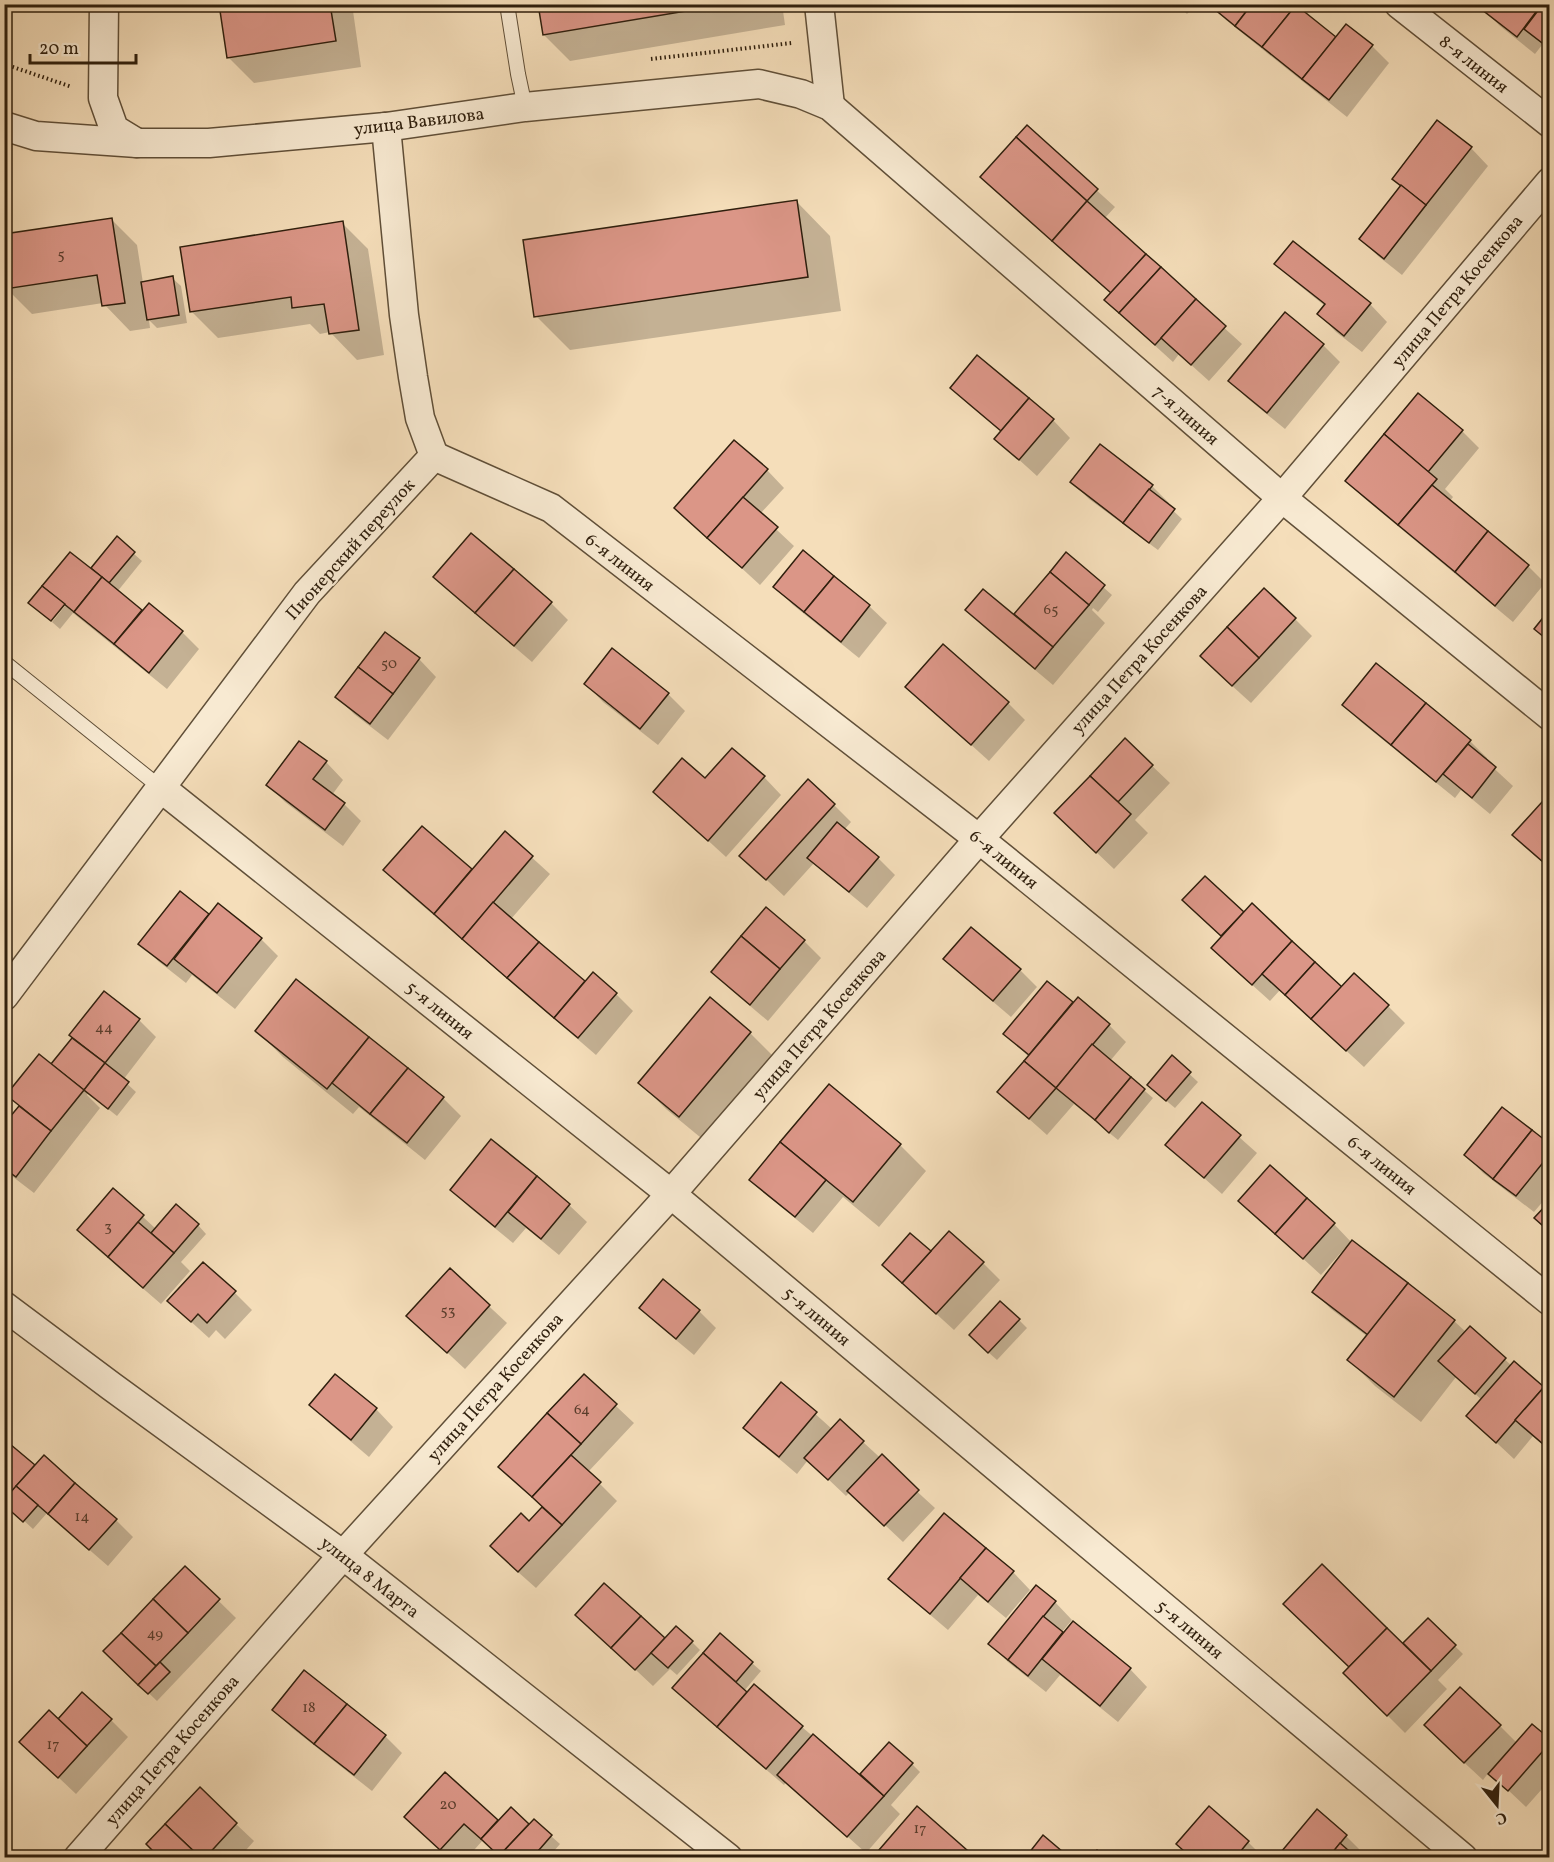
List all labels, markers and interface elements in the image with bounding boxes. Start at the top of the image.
scale bar [30,27,136,65]
street label: 8-я линия [1433,30,1513,100]
text: 20 m [39,37,79,62]
street label: улица Вавилова [352,102,486,143]
street label: улица Петра Косенкова [1387,210,1530,374]
house number: 5 [57,245,65,266]
street label: 7-я линия [1146,380,1224,452]
street label: Пионерский переулок [281,473,422,626]
street label: 6-я линия [579,528,659,598]
street label: улица Петра Косенкова [1066,580,1214,740]
house number: 65 [1044,600,1058,621]
house number: 50 [381,654,397,675]
street label: 6-я линия [963,825,1043,896]
street label: улица Петра Косенкова [747,944,893,1106]
street label: 5-я линия [400,976,479,1046]
house number: 44 [95,1018,113,1039]
street label: 6-я линия [1341,1131,1421,1202]
house number: 3 [104,1217,112,1238]
street label: 5-я линия [777,1281,855,1353]
house number: 53 [441,1301,455,1322]
street label: улица Петра Косенкова [422,1308,570,1468]
house number: 64 [574,1400,590,1421]
house number: 14 [75,1507,89,1528]
street label: улица 8 Марта [314,1531,424,1625]
street label: 5-я линия [1150,1594,1228,1666]
house number: 49 [147,1624,163,1645]
street label: улица Петра Косенкова [100,1670,246,1832]
house number: 18 [302,1698,316,1719]
house number: 17 [46,1735,60,1756]
north arrow [1467,1775,1527,1835]
house number: 20 [440,1795,456,1816]
text: С [1493,1805,1509,1829]
house number: 17 [913,1819,927,1840]

